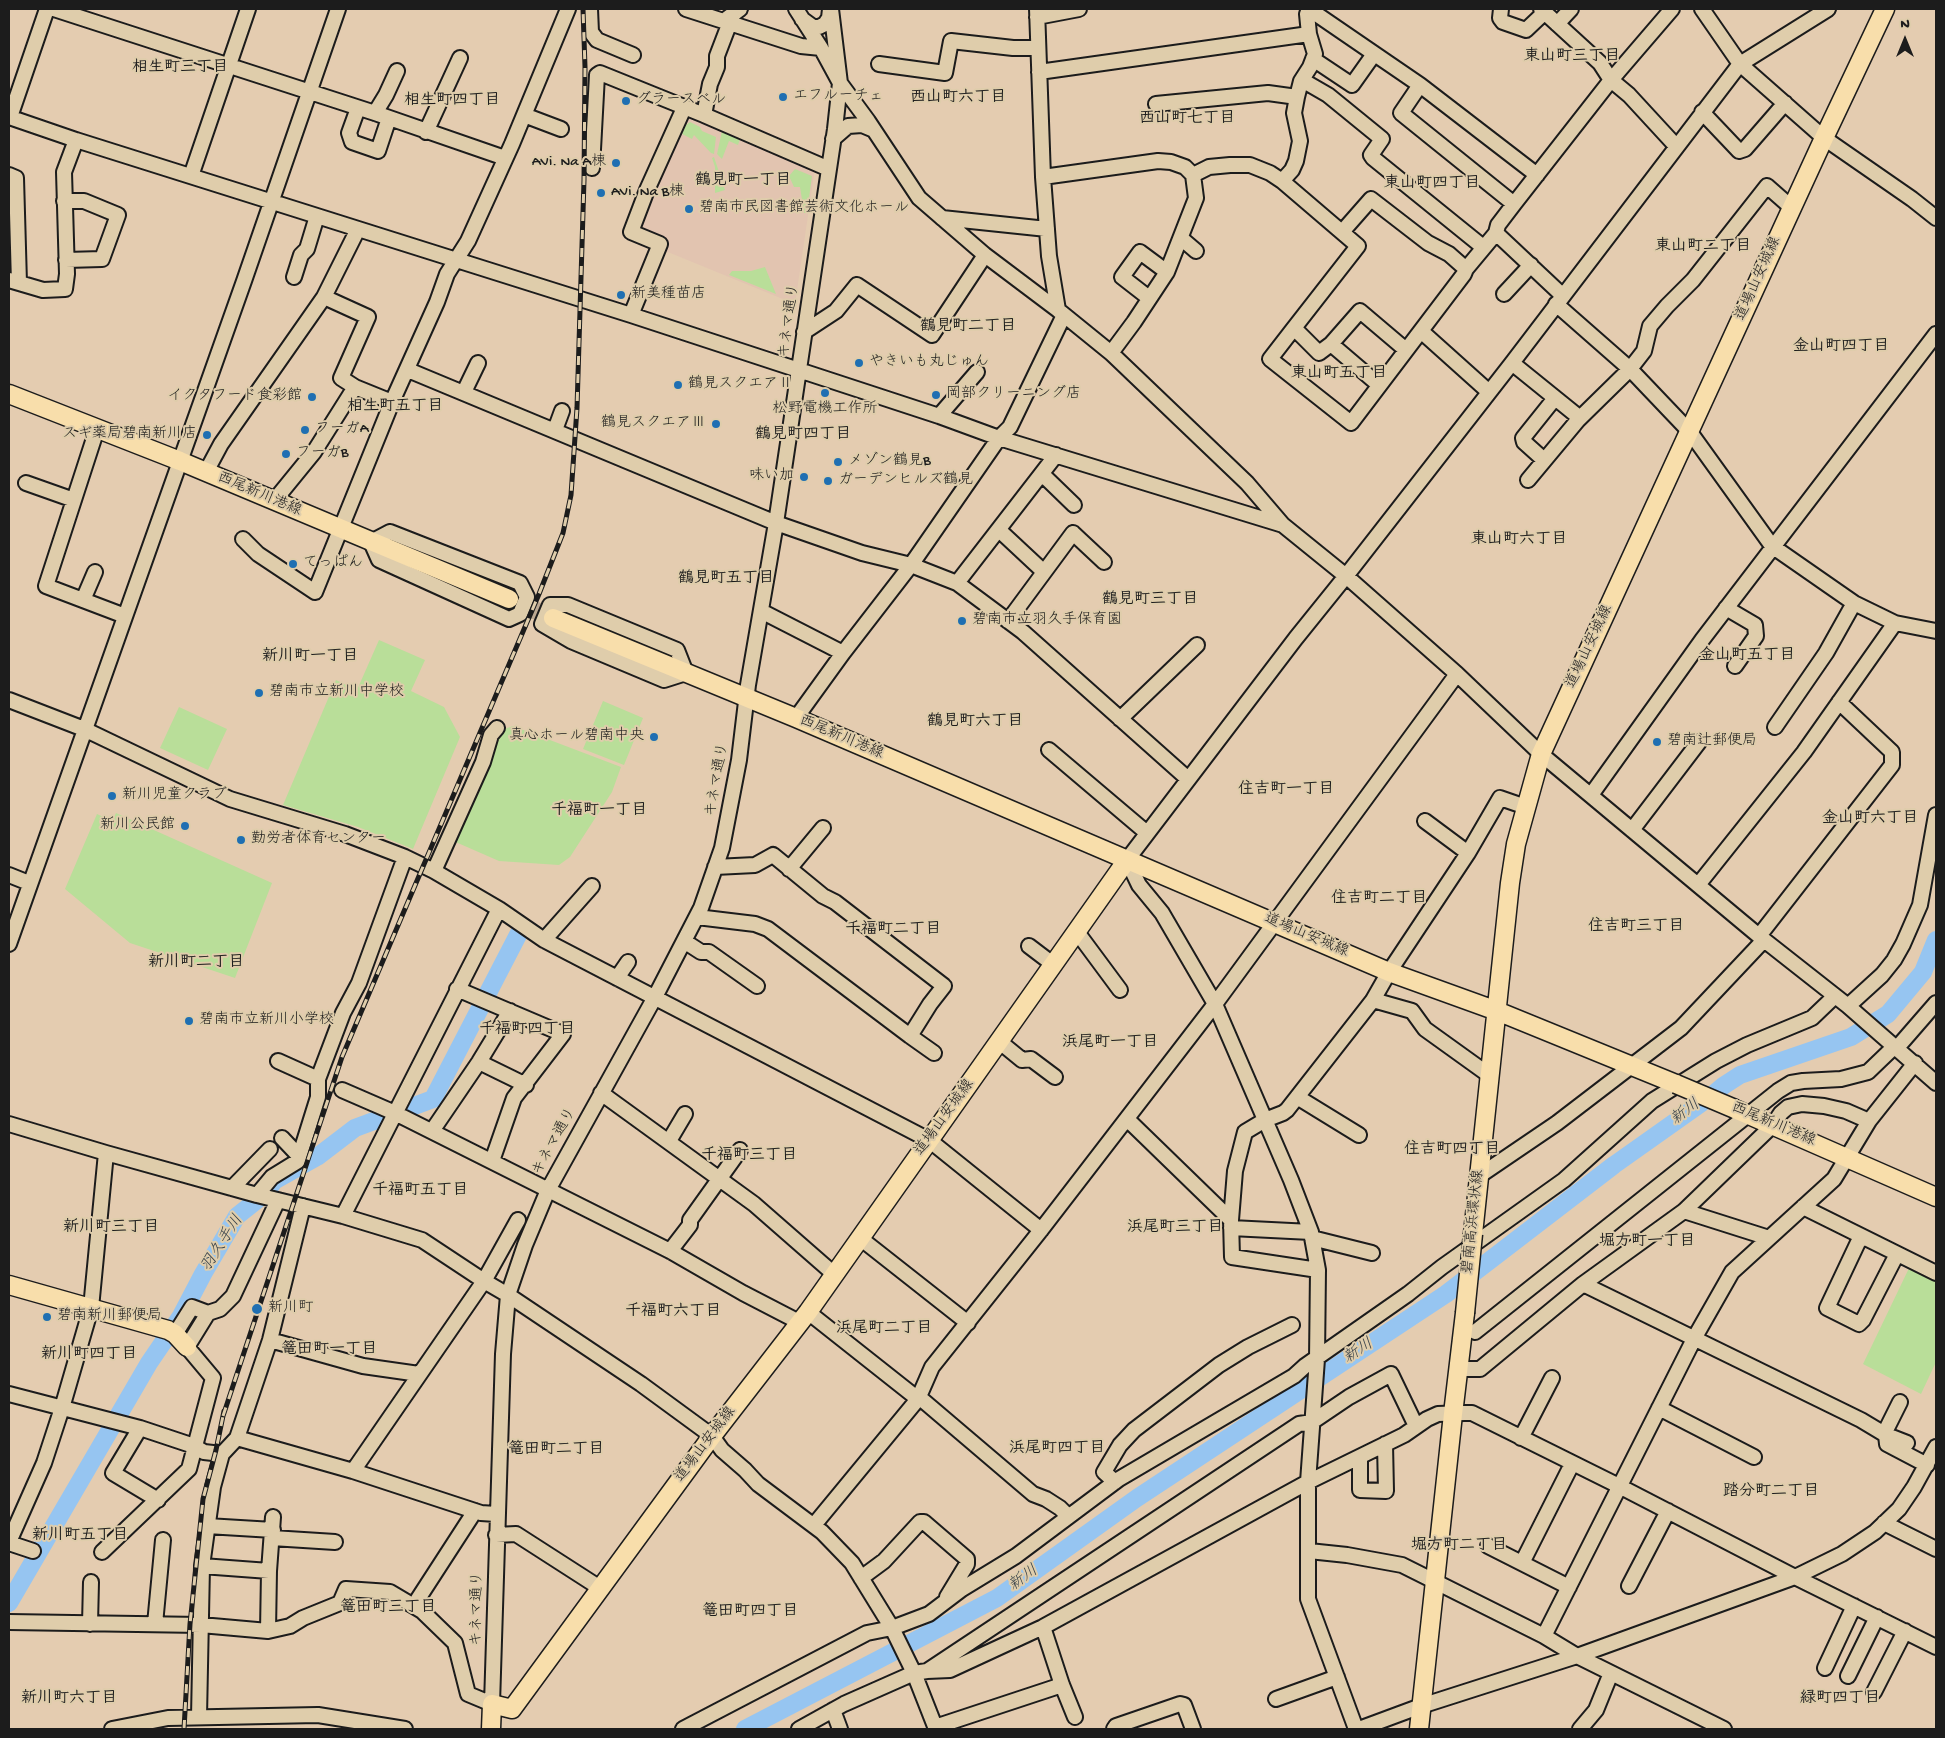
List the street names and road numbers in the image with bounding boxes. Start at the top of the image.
street label: 道場山安城線 [1732,234,1786,324]
street label: キネマ通り [776,283,804,359]
street label: 西尾新川港線 [214,469,304,521]
street label: 道場山安城線 [1563,602,1617,692]
street label: 西尾新川港線 [796,712,886,764]
street label: キネマ通り [703,742,733,818]
street label: 道場山安城線 [1261,910,1351,962]
street label: 道場山安城線 [911,1076,979,1160]
street label: 西尾新川港線 [1728,1099,1818,1151]
street label: キネマ通り [529,1105,581,1179]
street label: 碧南高浜環状線 [1460,1169,1488,1275]
street label: 道場山安城線 [672,1404,740,1486]
street label: キネマ通り [468,1571,488,1647]

